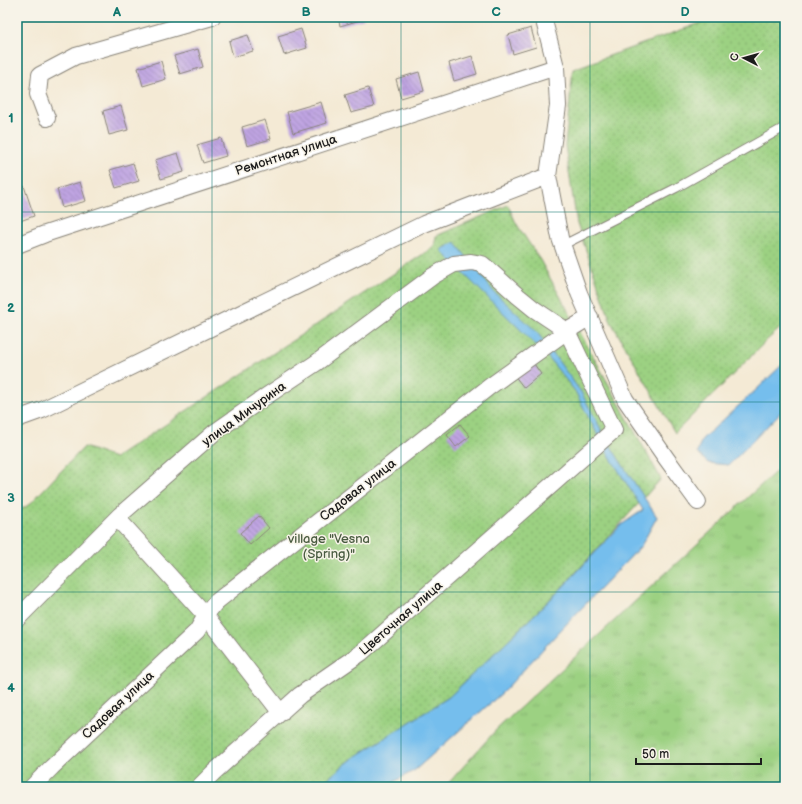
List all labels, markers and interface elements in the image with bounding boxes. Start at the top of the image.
text: A [112,4,121,20]
text: B [301,4,311,20]
text: C [491,4,501,20]
text: D [680,4,690,20]
north arrow [724,38,764,78]
text: С [728,52,741,61]
text: 1 [8,110,14,126]
street label: Ремонтная улица [233,131,339,179]
text: 2 [7,300,15,316]
street label: улица Мичурина [199,378,289,450]
street label: Садовая улица [317,455,400,525]
text: 3 [7,490,15,506]
park label: village "Vesna (Spring)" [287,531,370,562]
street label: Цветочная улица [356,577,446,658]
street label: Садовая улица [79,667,157,742]
text: 4 [7,680,15,696]
scale bar [636,740,761,766]
text: 50 m [642,747,669,762]

